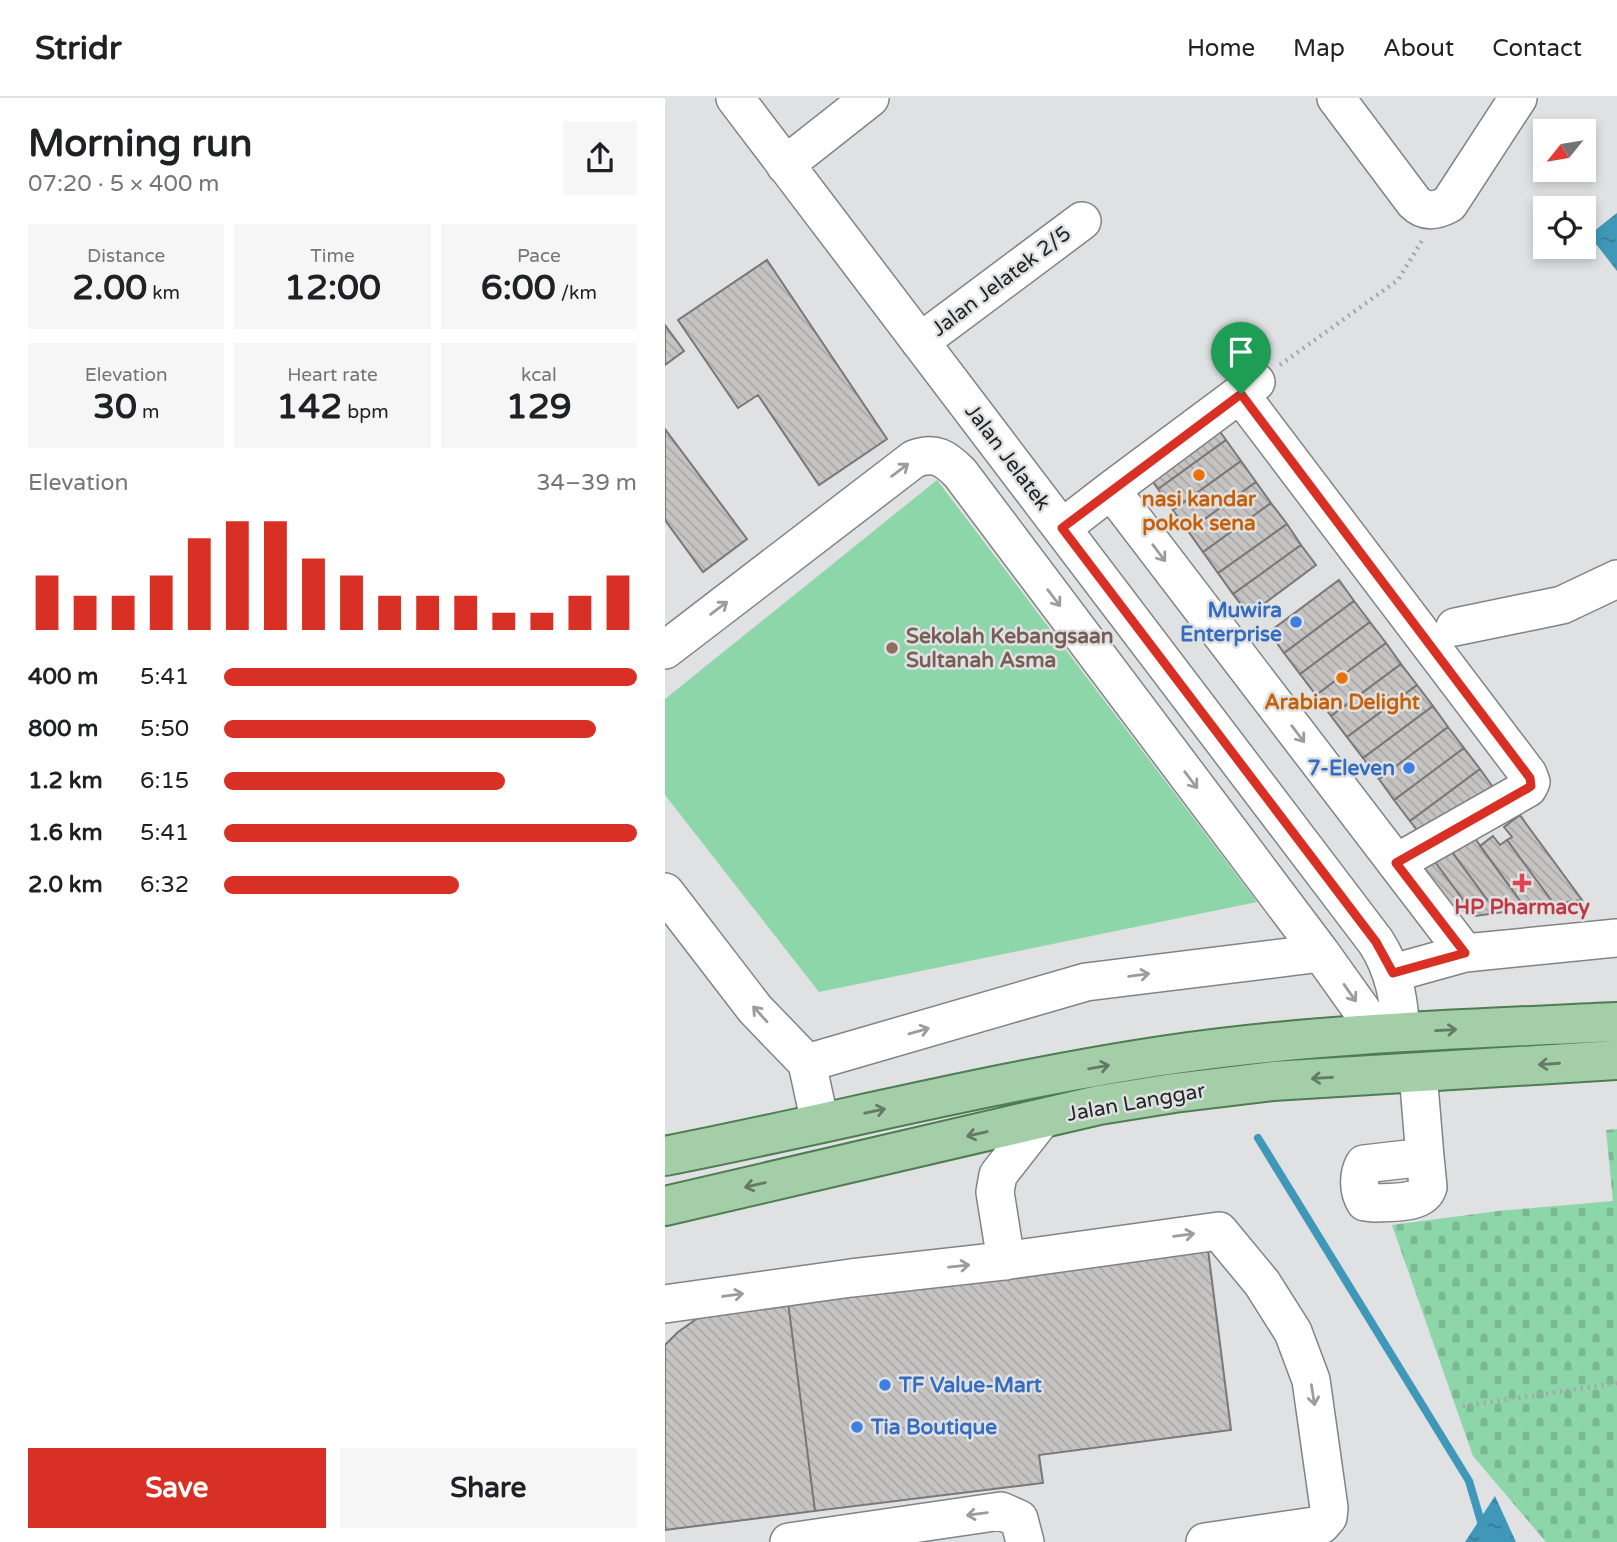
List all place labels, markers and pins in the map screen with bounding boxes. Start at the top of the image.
pin [1211,322,1271,394]
marker: nasi kandar pokok sena [1191,467,1207,483]
place label: nasi kandar pokok sena [1142,487,1257,536]
place label: Muwira Enterprise [1180,598,1282,647]
marker: Muwira Enterprise [1288,614,1304,630]
place label: Sekolah Kebangsaan Sultanah Asma [906,624,1114,673]
marker: Sekolah Kebangsaan Sultanah Asma [884,640,900,656]
marker: Arabian Delight [1334,670,1350,686]
place label: Arabian Delight [1264,690,1420,715]
place label: 7-Eleven [1308,756,1395,781]
marker: 7-Eleven [1401,760,1417,776]
marker: HP Pharmacy [1514,875,1530,891]
place label: HP Pharmacy [1454,895,1591,920]
place label: TF Value-Mart [898,1373,1042,1398]
marker: TF Value-Mart [877,1377,893,1393]
place label: Tia Boutique [870,1415,997,1440]
marker: Tia Boutique [849,1419,865,1435]

